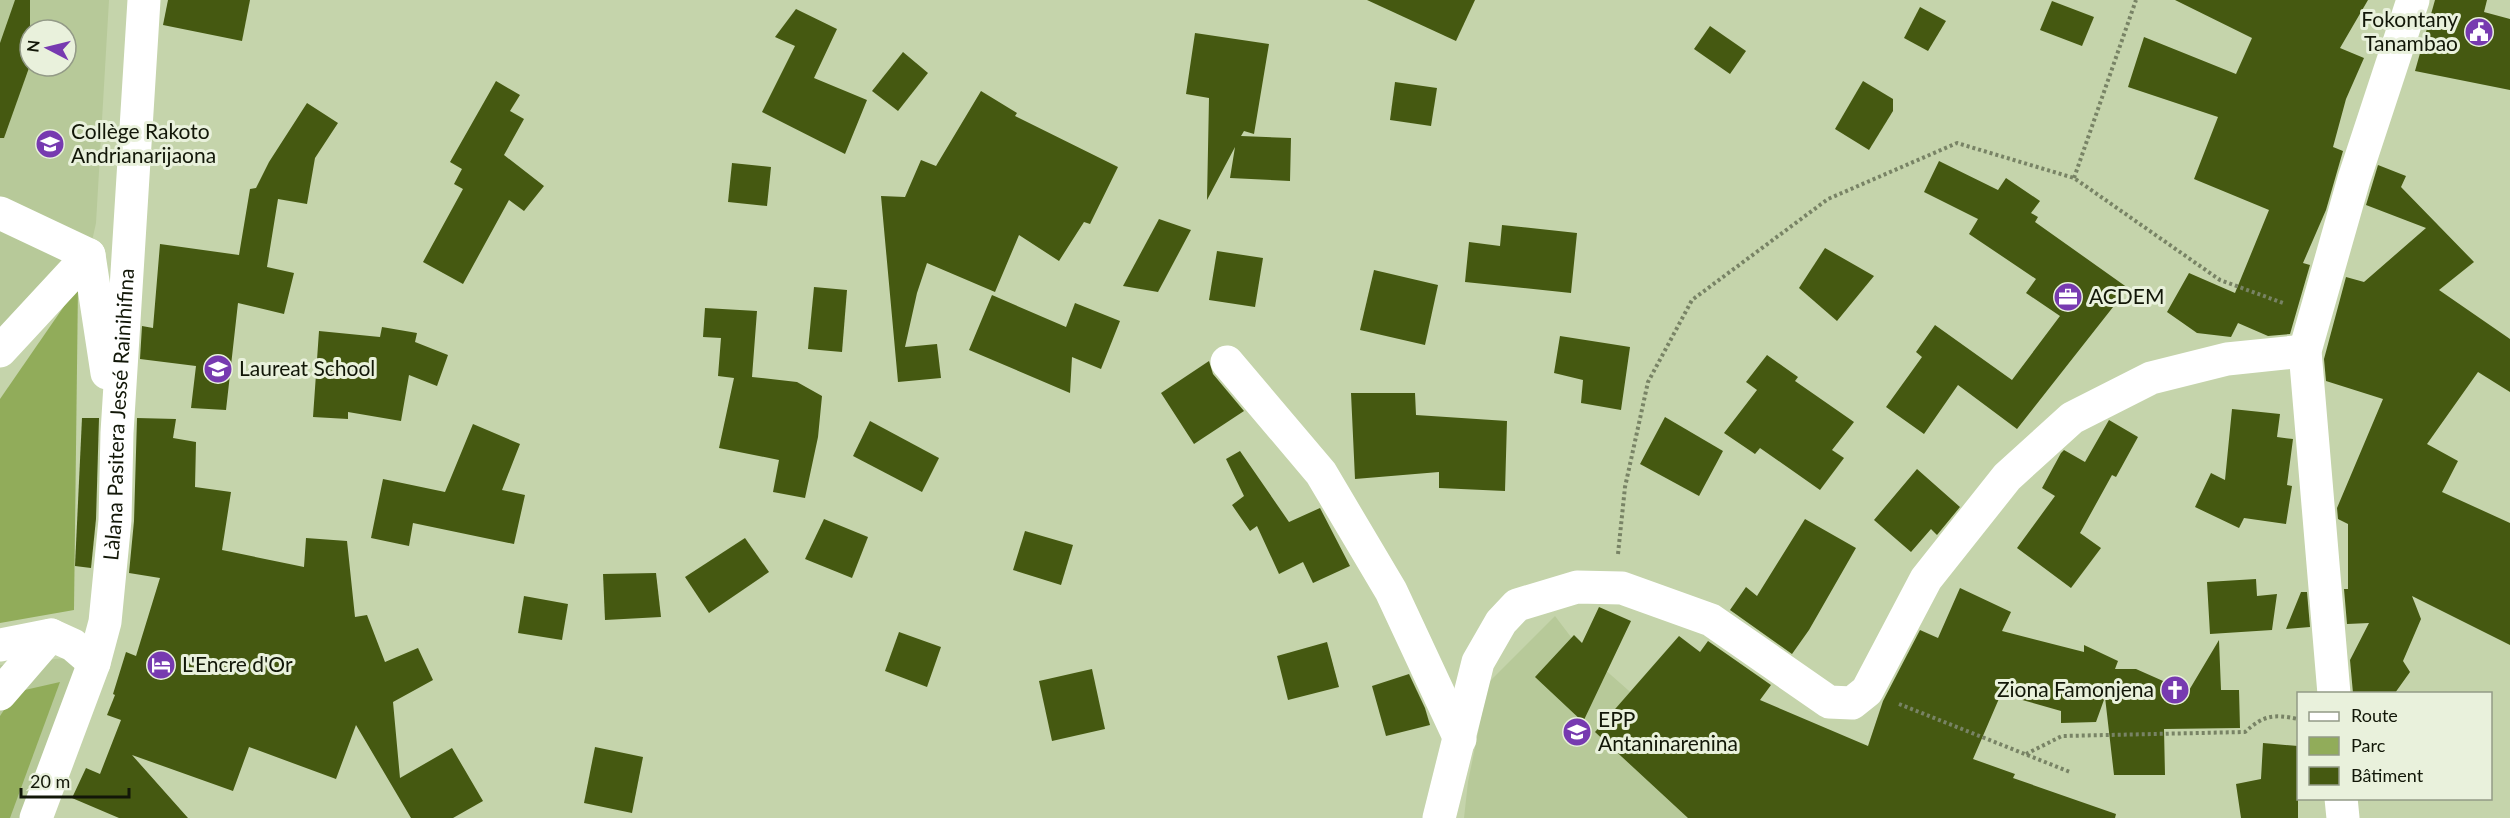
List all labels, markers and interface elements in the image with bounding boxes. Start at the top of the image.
place label: Fokontany Tanambao [2361,6,2458,55]
public building icon: Fokontany Tanambao [2463,16,2495,48]
north arrow [18,18,78,78]
text: N [22,39,43,53]
place label: Collège Rakoto Andrianarijaona [71,118,216,167]
school or university icon: Collège Rakoto Andrianarijaona [34,128,66,160]
street label: Làlana Pasitera Jessé Rainihifina [97,268,138,562]
office icon: ACDEM [2052,281,2084,313]
place label: ACDEM [2089,283,2164,308]
school or university icon: Laureat School [202,353,234,385]
place label: Laureat School [239,355,375,380]
hotel icon: L'Encre d'Or [145,649,177,681]
place label: L'Encre d'Or [182,651,293,676]
church icon: Ziona Famonjena [2159,674,2191,706]
place label: Ziona Famonjena [1997,676,2154,701]
legend [2297,692,2492,800]
text: Route [2351,704,2398,726]
place label: EPP Antaninarenina [1598,706,1738,755]
school or university icon: EPP Antaninarenina [1561,716,1593,748]
text: Parc [2351,734,2386,756]
scale bar [21,761,129,799]
text: Bâtiment [2351,764,2424,786]
text: 20 m [30,770,70,792]

